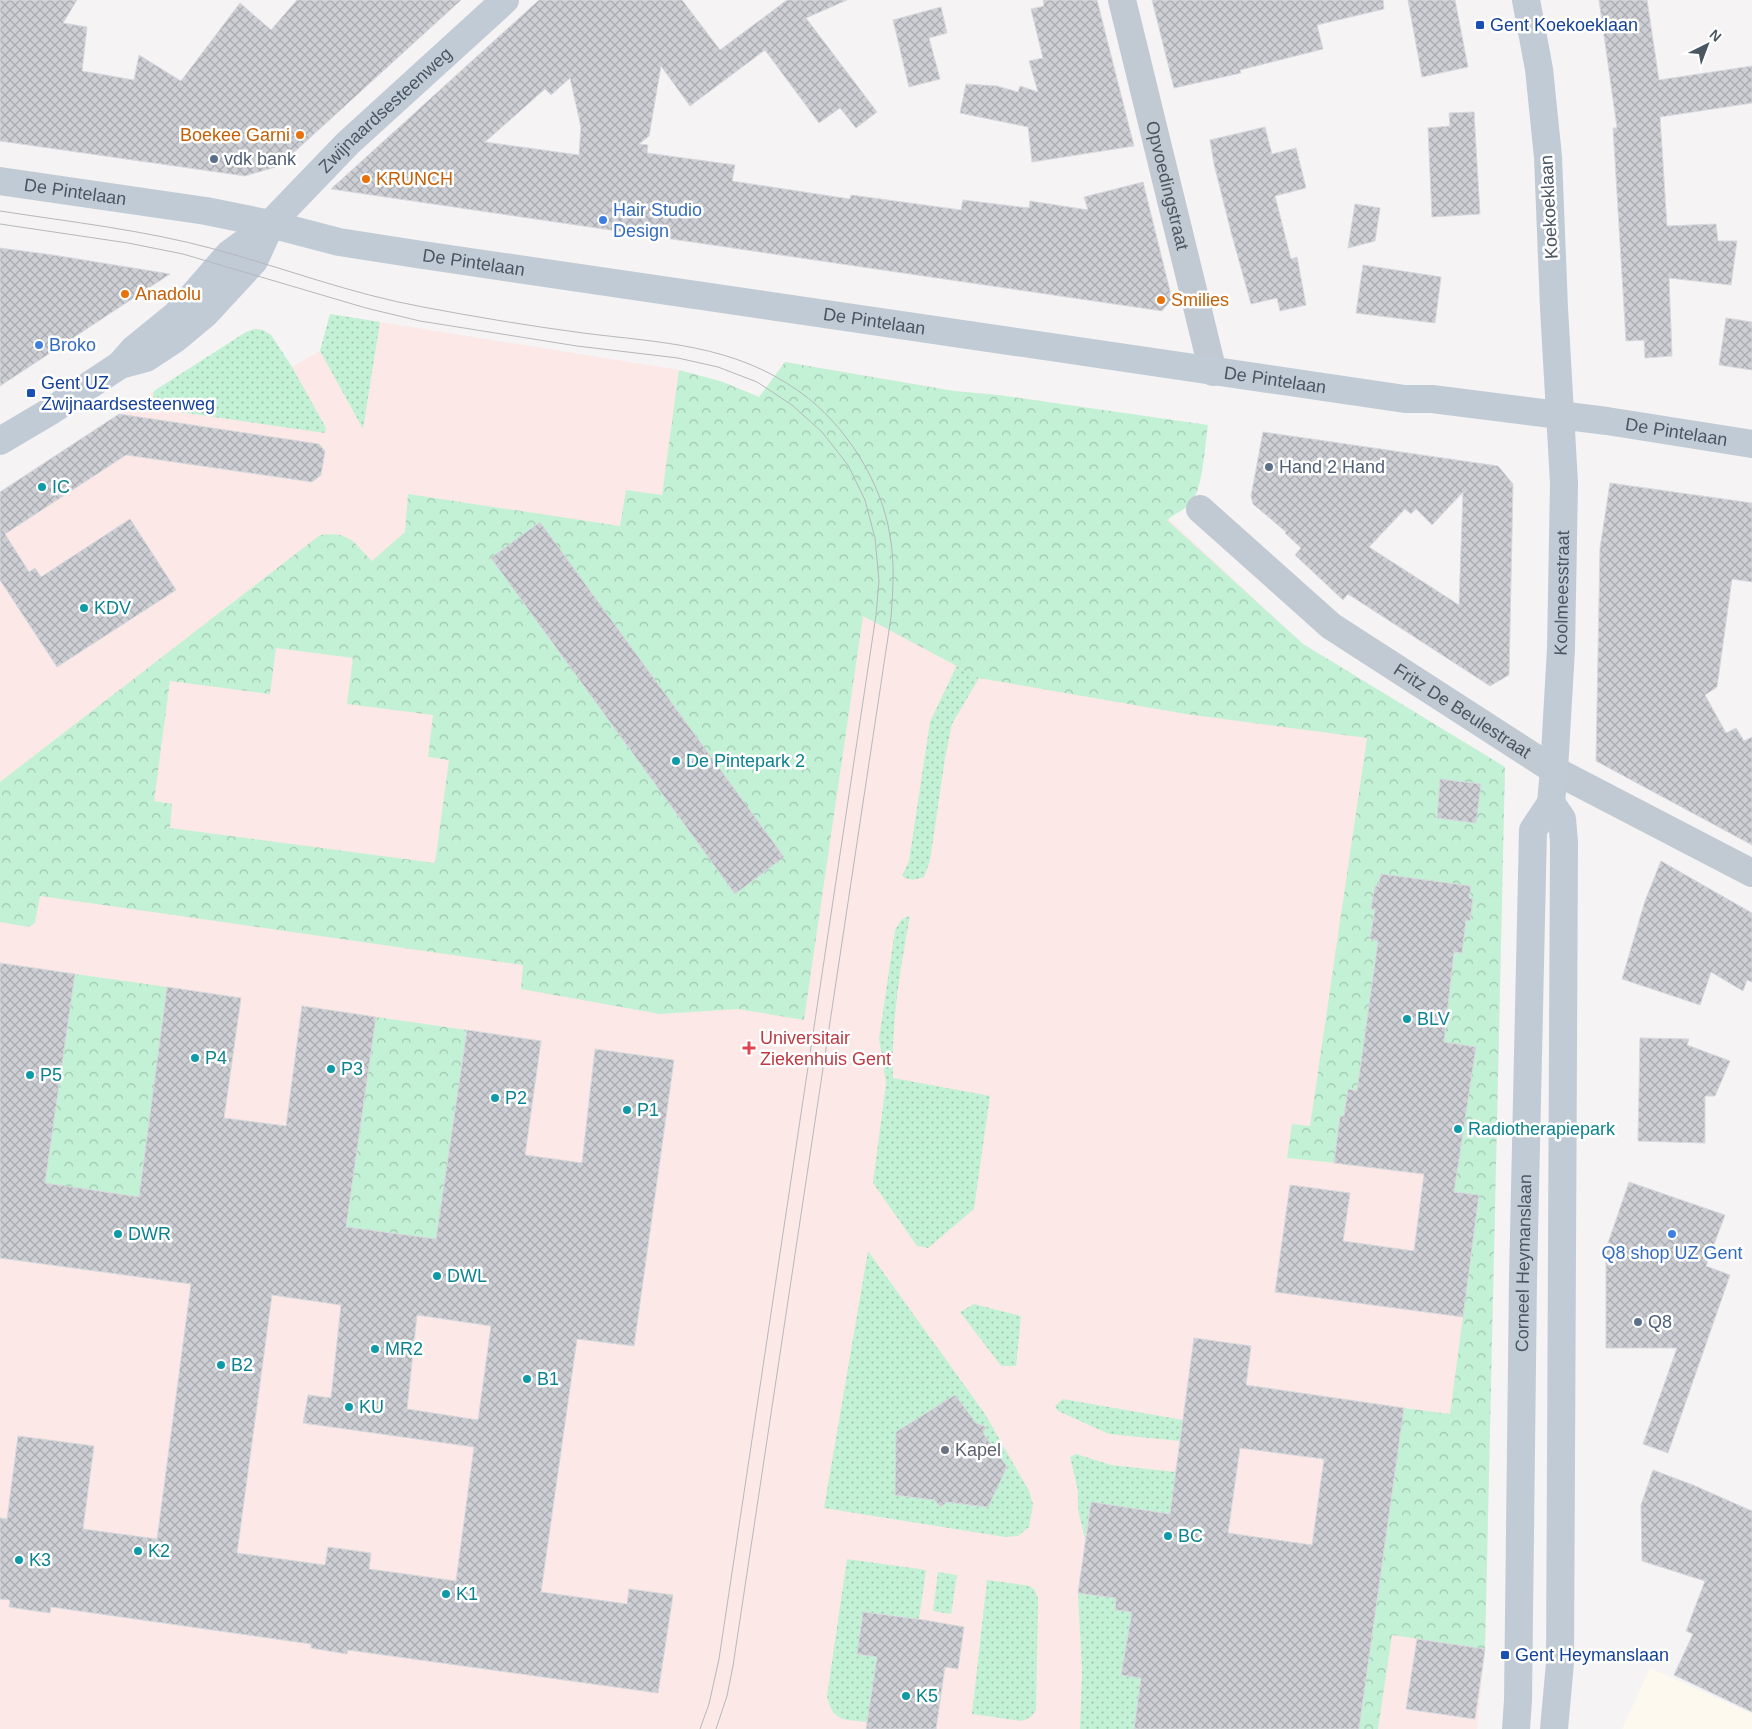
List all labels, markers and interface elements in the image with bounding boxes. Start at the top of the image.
place label: Gent Koekoeklaan [1490,15,1638,35]
marker: Gent Koekoeklaan [1474,19,1486,31]
north arrow [1682,20,1732,70]
text: N [1707,26,1725,45]
street label: Zwijnaardsesteenweg [315,44,456,177]
street label: Opvoedingstraat [1142,119,1193,252]
place label: Boekee Garni [180,125,290,145]
marker: Boekee Garni [294,129,306,141]
place label: vdk bank [224,149,297,169]
marker: vdk bank [208,153,220,165]
street label: Koekoeklaan [1536,155,1562,259]
place label: KRUNCH [376,169,453,189]
marker: KRUNCH [360,173,372,185]
street label: De Pintelaan [23,175,128,209]
place label: Hair Studio Design [613,200,702,241]
marker: Hair Studio Design [597,214,609,226]
street label: De Pintelaan [421,245,526,280]
place label: Anadolu [135,284,201,304]
marker: Anadolu [119,288,131,300]
place label: Smilies [1171,290,1229,310]
marker: Smilies [1155,294,1167,306]
street label: De Pintelaan [822,304,927,339]
place label: Broko [49,335,96,355]
marker: Broko [33,339,45,351]
street label: De Pintelaan [1223,363,1328,397]
place label: Gent UZ Zwijnaardsesteenweg [41,373,215,414]
marker: Gent UZ Zwijnaardsesteenweg [25,387,37,399]
street label: De Pintelaan [1624,414,1729,450]
place label: Hand 2 Hand [1279,457,1385,477]
marker: Hand 2 Hand [1263,461,1275,473]
place label: IC [52,477,70,497]
marker: IC [36,481,48,493]
street label: Koolmeesstraat [1551,530,1573,656]
place label: KDV [94,598,131,618]
marker: KDV [78,602,90,614]
street label: Fritz De Beulestraat [1390,659,1535,762]
place label: De Pintepark 2 [686,751,805,771]
marker: De Pintepark 2 [670,755,682,767]
place label: BLV [1417,1009,1450,1029]
marker: BLV [1401,1013,1413,1025]
place label: Universitair Ziekenhuis Gent [760,1028,891,1069]
marker: Universitair Ziekenhuis Gent [742,1041,756,1055]
place label: P4 [205,1048,227,1068]
marker: P4 [189,1052,201,1064]
place label: P3 [341,1059,363,1079]
marker: P3 [325,1063,337,1075]
place label: P5 [40,1065,62,1085]
marker: P5 [24,1069,36,1081]
place label: P2 [505,1088,527,1108]
marker: P2 [489,1092,501,1104]
place label: P1 [637,1100,659,1120]
marker: P1 [621,1104,633,1116]
place label: Radiotherapiepark [1468,1119,1616,1139]
marker: Radiotherapiepark [1452,1123,1464,1135]
street label: Corneel Heymanslaan [1512,1174,1535,1352]
place label: DWR [128,1224,171,1244]
marker: DWR [112,1228,124,1240]
marker: Q8 shop UZ Gent [1666,1228,1678,1240]
place label: Q8 shop UZ Gent [1601,1243,1743,1263]
place label: DWL [447,1266,487,1286]
marker: DWL [431,1270,443,1282]
place label: Q8 [1648,1312,1672,1332]
marker: Q8 [1632,1316,1644,1328]
place label: MR2 [385,1339,423,1359]
marker: MR2 [369,1343,381,1355]
place label: B2 [231,1355,253,1375]
marker: B2 [215,1359,227,1371]
place label: B1 [537,1369,559,1389]
marker: B1 [521,1373,533,1385]
place label: KU [359,1397,384,1417]
marker: KU [343,1401,355,1413]
place label: Kapel [955,1440,1001,1460]
marker: Kapel [939,1444,951,1456]
place label: BC [1178,1526,1203,1546]
marker: BC [1162,1530,1174,1542]
place label: K2 [148,1541,170,1561]
marker: K2 [132,1545,144,1557]
place label: K3 [29,1550,51,1570]
marker: K3 [13,1554,25,1566]
place label: K1 [456,1584,478,1604]
marker: K1 [440,1588,452,1600]
place label: Gent Heymanslaan [1515,1645,1669,1665]
marker: Gent Heymanslaan [1499,1649,1511,1661]
place label: K5 [916,1686,938,1706]
marker: K5 [900,1690,912,1702]

